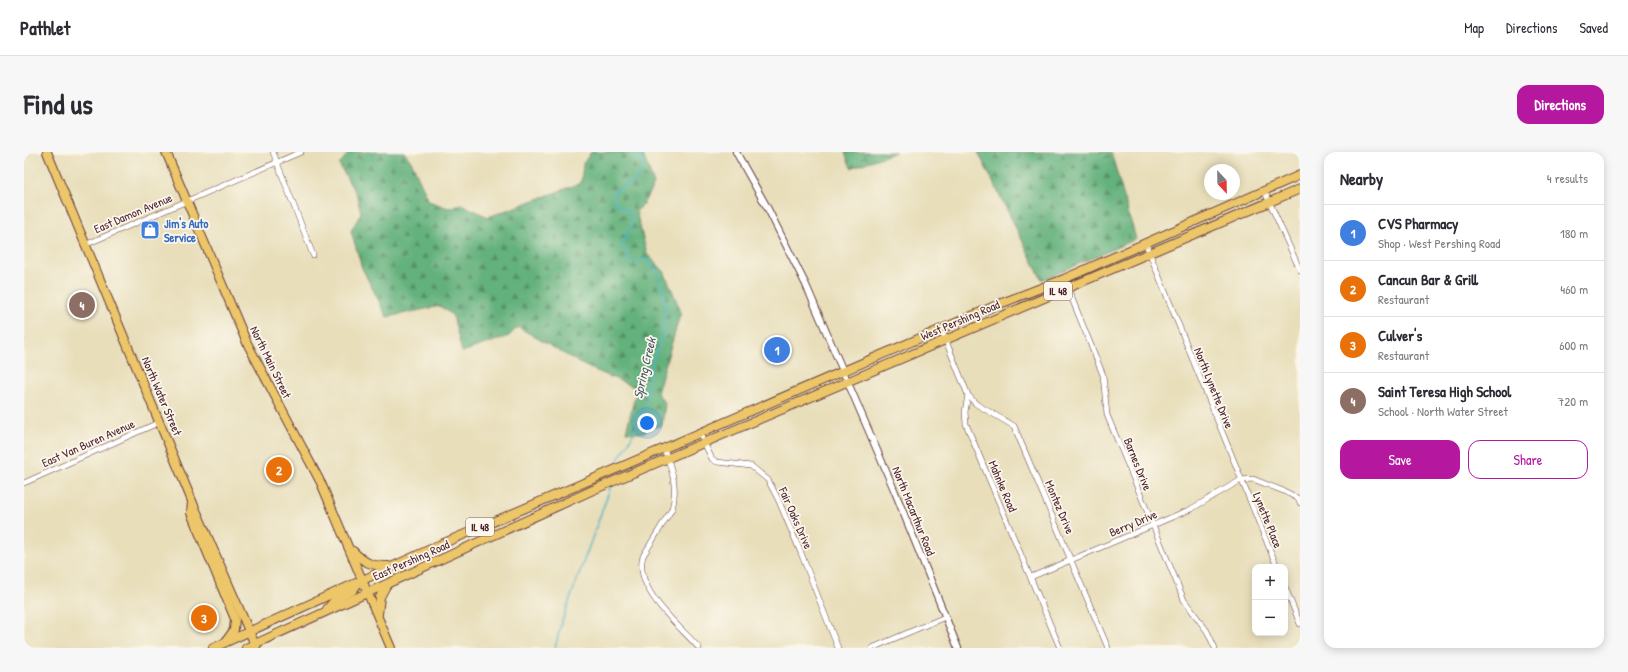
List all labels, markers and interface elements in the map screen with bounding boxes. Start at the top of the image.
text: Pathlet [20,15,70,41]
text: Map [1464,18,1484,37]
text: Directions [1506,18,1557,37]
text: Saved [1579,18,1608,37]
text: Find us [24,85,93,123]
button: Directions [1517,85,1604,124]
north arrow [1204,164,1240,200]
text: Nearby [1340,167,1383,190]
text: 4 results [1547,169,1588,187]
street label: East Damon Avenue [91,189,175,237]
text: CVS Pharmacy [1378,213,1458,234]
place label: Jim's Auto Service [164,215,208,246]
shop icon: Jim's Auto Service [139,219,161,241]
text: 1 [1351,224,1355,242]
text: 180 m [1560,224,1588,242]
text: Shop · West Pershing Road [1378,234,1500,252]
text: Cancun Bar & Grill [1378,269,1478,290]
text: 2 [1350,280,1356,298]
text: 460 m [1560,280,1588,298]
road number: IL 48 [1044,282,1072,300]
pin: 4 [69,290,95,320]
text: Restaurant [1378,290,1429,308]
street label: West Pershing Road [918,296,1002,344]
street label: North Main Street [246,323,296,402]
text: Culver's [1378,325,1422,346]
water label: Spring Creek [628,334,661,400]
pin: 1 [764,335,790,365]
text: 3 [1350,336,1356,354]
text: 600 m [1559,336,1588,354]
street label: North Lynette Drive [1190,345,1238,431]
text: Restaurant [1378,346,1429,364]
street label: North Water Street [138,354,187,439]
text: Saint Teresa High School [1378,381,1511,402]
text: 4 [1351,392,1355,410]
text: 720 m [1558,392,1588,410]
text: School · North Water Street [1378,402,1508,420]
your location [637,413,657,433]
street label: East Van Buren Avenue [39,415,137,471]
street label: Barnes Drive [1120,435,1156,493]
button: Save [1340,440,1460,479]
button: Share [1468,440,1588,479]
pin: 2 [266,455,292,485]
street label: Mahnke Road [985,458,1022,515]
street label: North Macarthur Road [888,464,940,558]
street label: Montez Drive [1041,478,1079,537]
street label: Fair Oaks Drive [774,484,817,552]
street label: Lynette Place [1249,490,1287,551]
street label: Berry Drive [1106,505,1160,541]
road number: IL 48 [466,518,494,536]
street label: East Pershing Road [370,535,452,584]
map controls [1252,564,1288,636]
button: + [1252,564,1288,600]
button: − [1252,600,1288,636]
pin: 3 [191,603,217,633]

